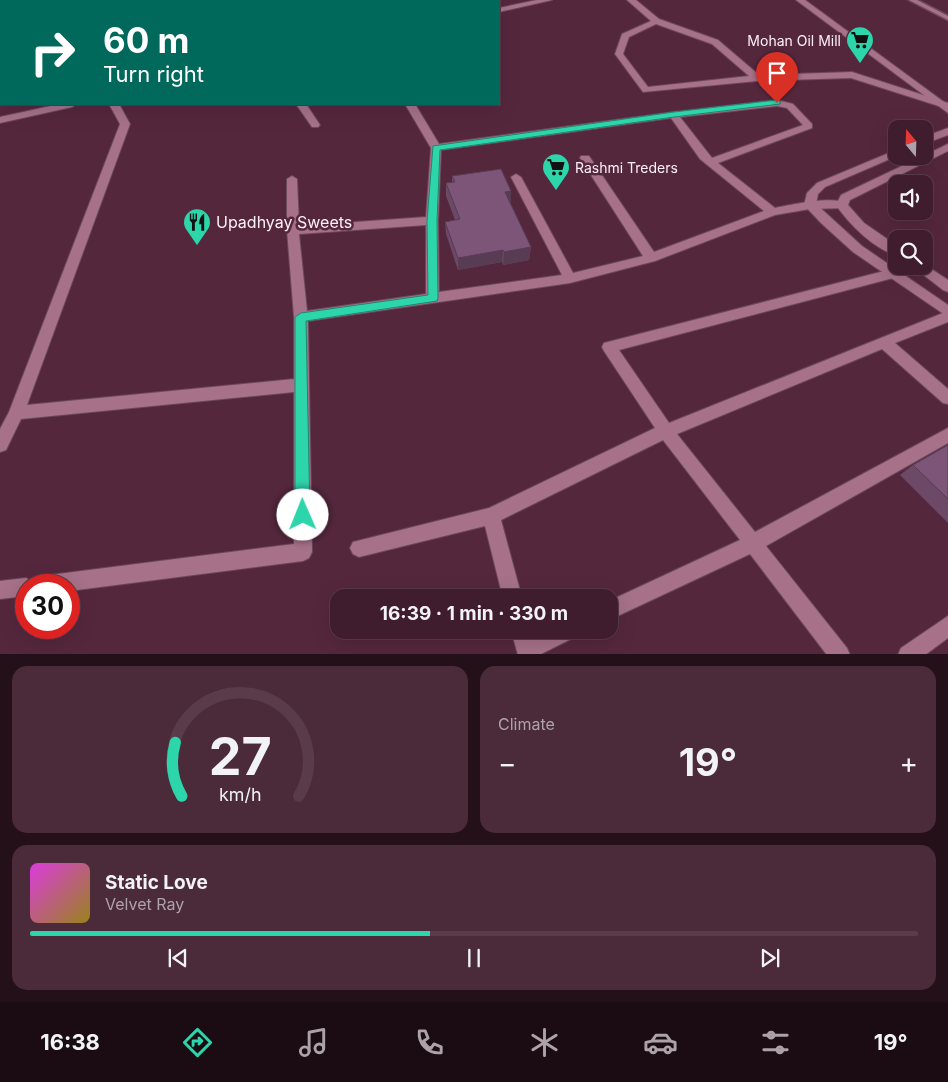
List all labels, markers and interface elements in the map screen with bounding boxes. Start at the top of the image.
text: 60 m [103,19,190,61]
icon: right [20,20,85,85]
supermarket icon: Mohan Oil Mill [845,25,875,64]
place label: Mohan Oil Mill [747,32,841,49]
pin [756,52,798,103]
icon: arrive [763,59,791,87]
text: Turn right [103,61,204,87]
north arrow [888,120,932,165]
map controls [888,120,933,275]
supermarket icon: Rashmi Treders [541,152,571,191]
place label: Rashmi Treders [575,159,678,176]
button: sound [888,175,933,220]
restaurant icon: Upadhyay Sweets [182,207,212,246]
place label: Upadhyay Sweets [216,212,352,232]
button: search [888,230,933,275]
position arrow [276,488,328,540]
speed limit sign: 30 [15,574,80,639]
text: 16:39 · 1 min · 330 m [380,602,568,625]
text: Climate [498,714,555,734]
text: 27 [209,725,272,788]
text: 19° [679,739,737,785]
text: − [498,746,517,780]
text: + [899,746,918,780]
text: km/h [219,784,261,805]
text: Static Love [105,871,208,894]
text: Velvet Ray [105,894,184,914]
icon: previous [164,944,192,972]
icon: pause [460,944,488,972]
icon: next [756,944,784,972]
icon: directions [180,1025,215,1060]
icon: music [296,1025,331,1060]
icon: phone [412,1025,447,1060]
icon: climate [527,1025,562,1060]
icon: car [643,1025,678,1060]
icon: filters [758,1025,793,1060]
text: 16:38 [40,1029,100,1055]
text: 19° [874,1029,908,1055]

